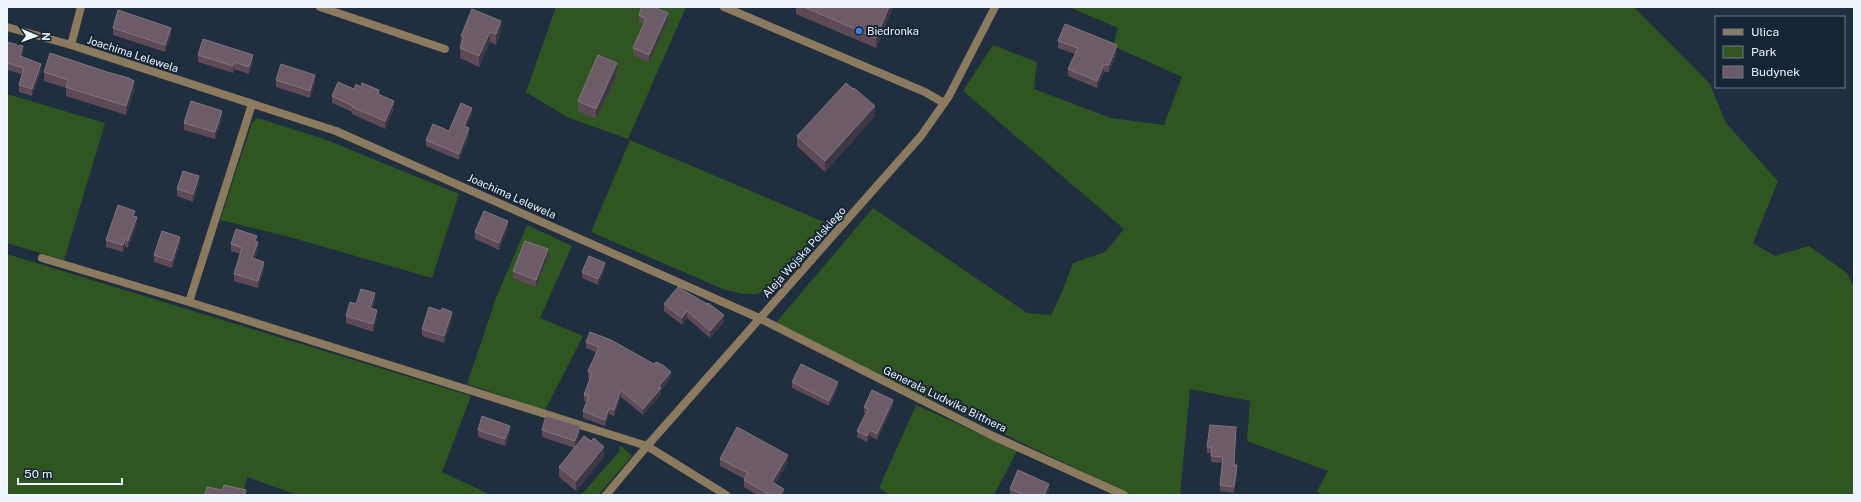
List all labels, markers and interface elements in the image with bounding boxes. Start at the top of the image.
north arrow [16,16,56,56]
legend [1715,16,1845,88]
place label: Biedronka [867,25,919,37]
text: Ulica [1751,25,1779,39]
marker: Biedronka [854,26,864,36]
text: N [40,32,52,41]
street label: Joachima Lelewela [86,34,180,74]
text: Park [1751,45,1777,59]
text: Budynek [1751,65,1800,79]
street label: Joachima Lelewela [466,171,558,221]
street label: Aleja Wojska Polskiego [760,204,848,300]
street label: Generała Ludwika Bittnera [881,364,1009,434]
scale bar [18,460,122,486]
text: 50 m [24,467,52,481]

